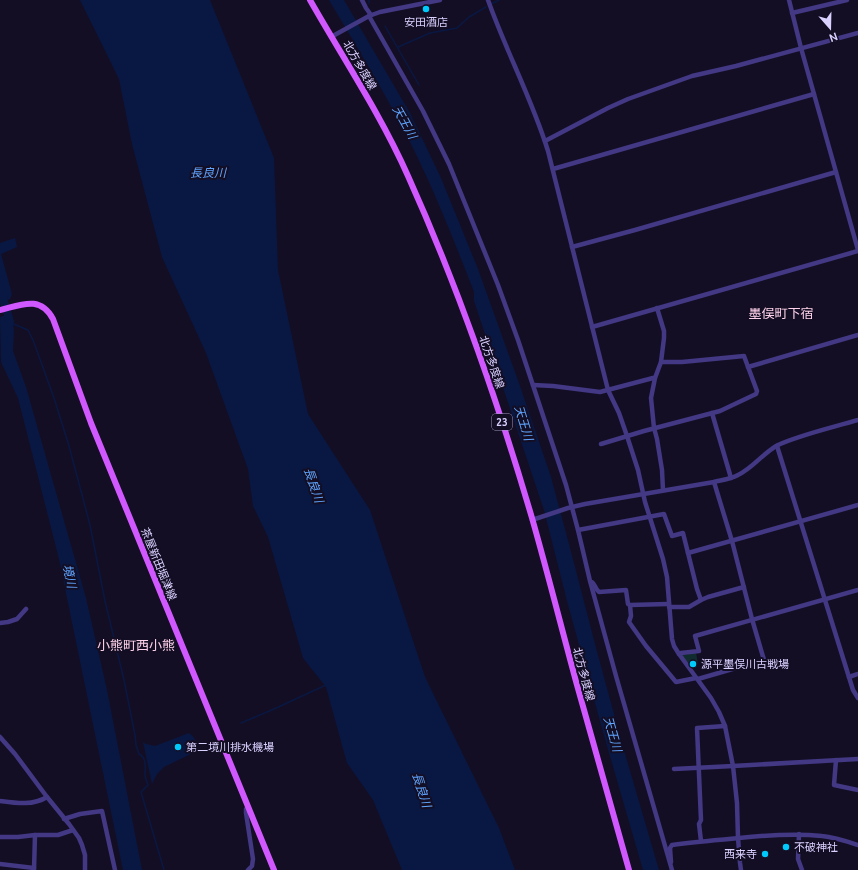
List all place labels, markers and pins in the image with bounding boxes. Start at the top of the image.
marker: 安田酒店 [421,4,431,14]
place label: 安田酒店 [404,16,448,28]
place label: 源平墨俣川古戦場 [701,658,789,670]
marker: 源平墨俣川古戦場 [688,659,698,669]
place label: 第二境川排水機場 [186,741,274,753]
marker: 第二境川排水機場 [173,742,183,752]
place label: 不破神社 [794,841,838,853]
marker: 不破神社 [781,842,791,852]
place label: 西来寺 [724,848,757,860]
marker: 西来寺 [760,849,770,859]

